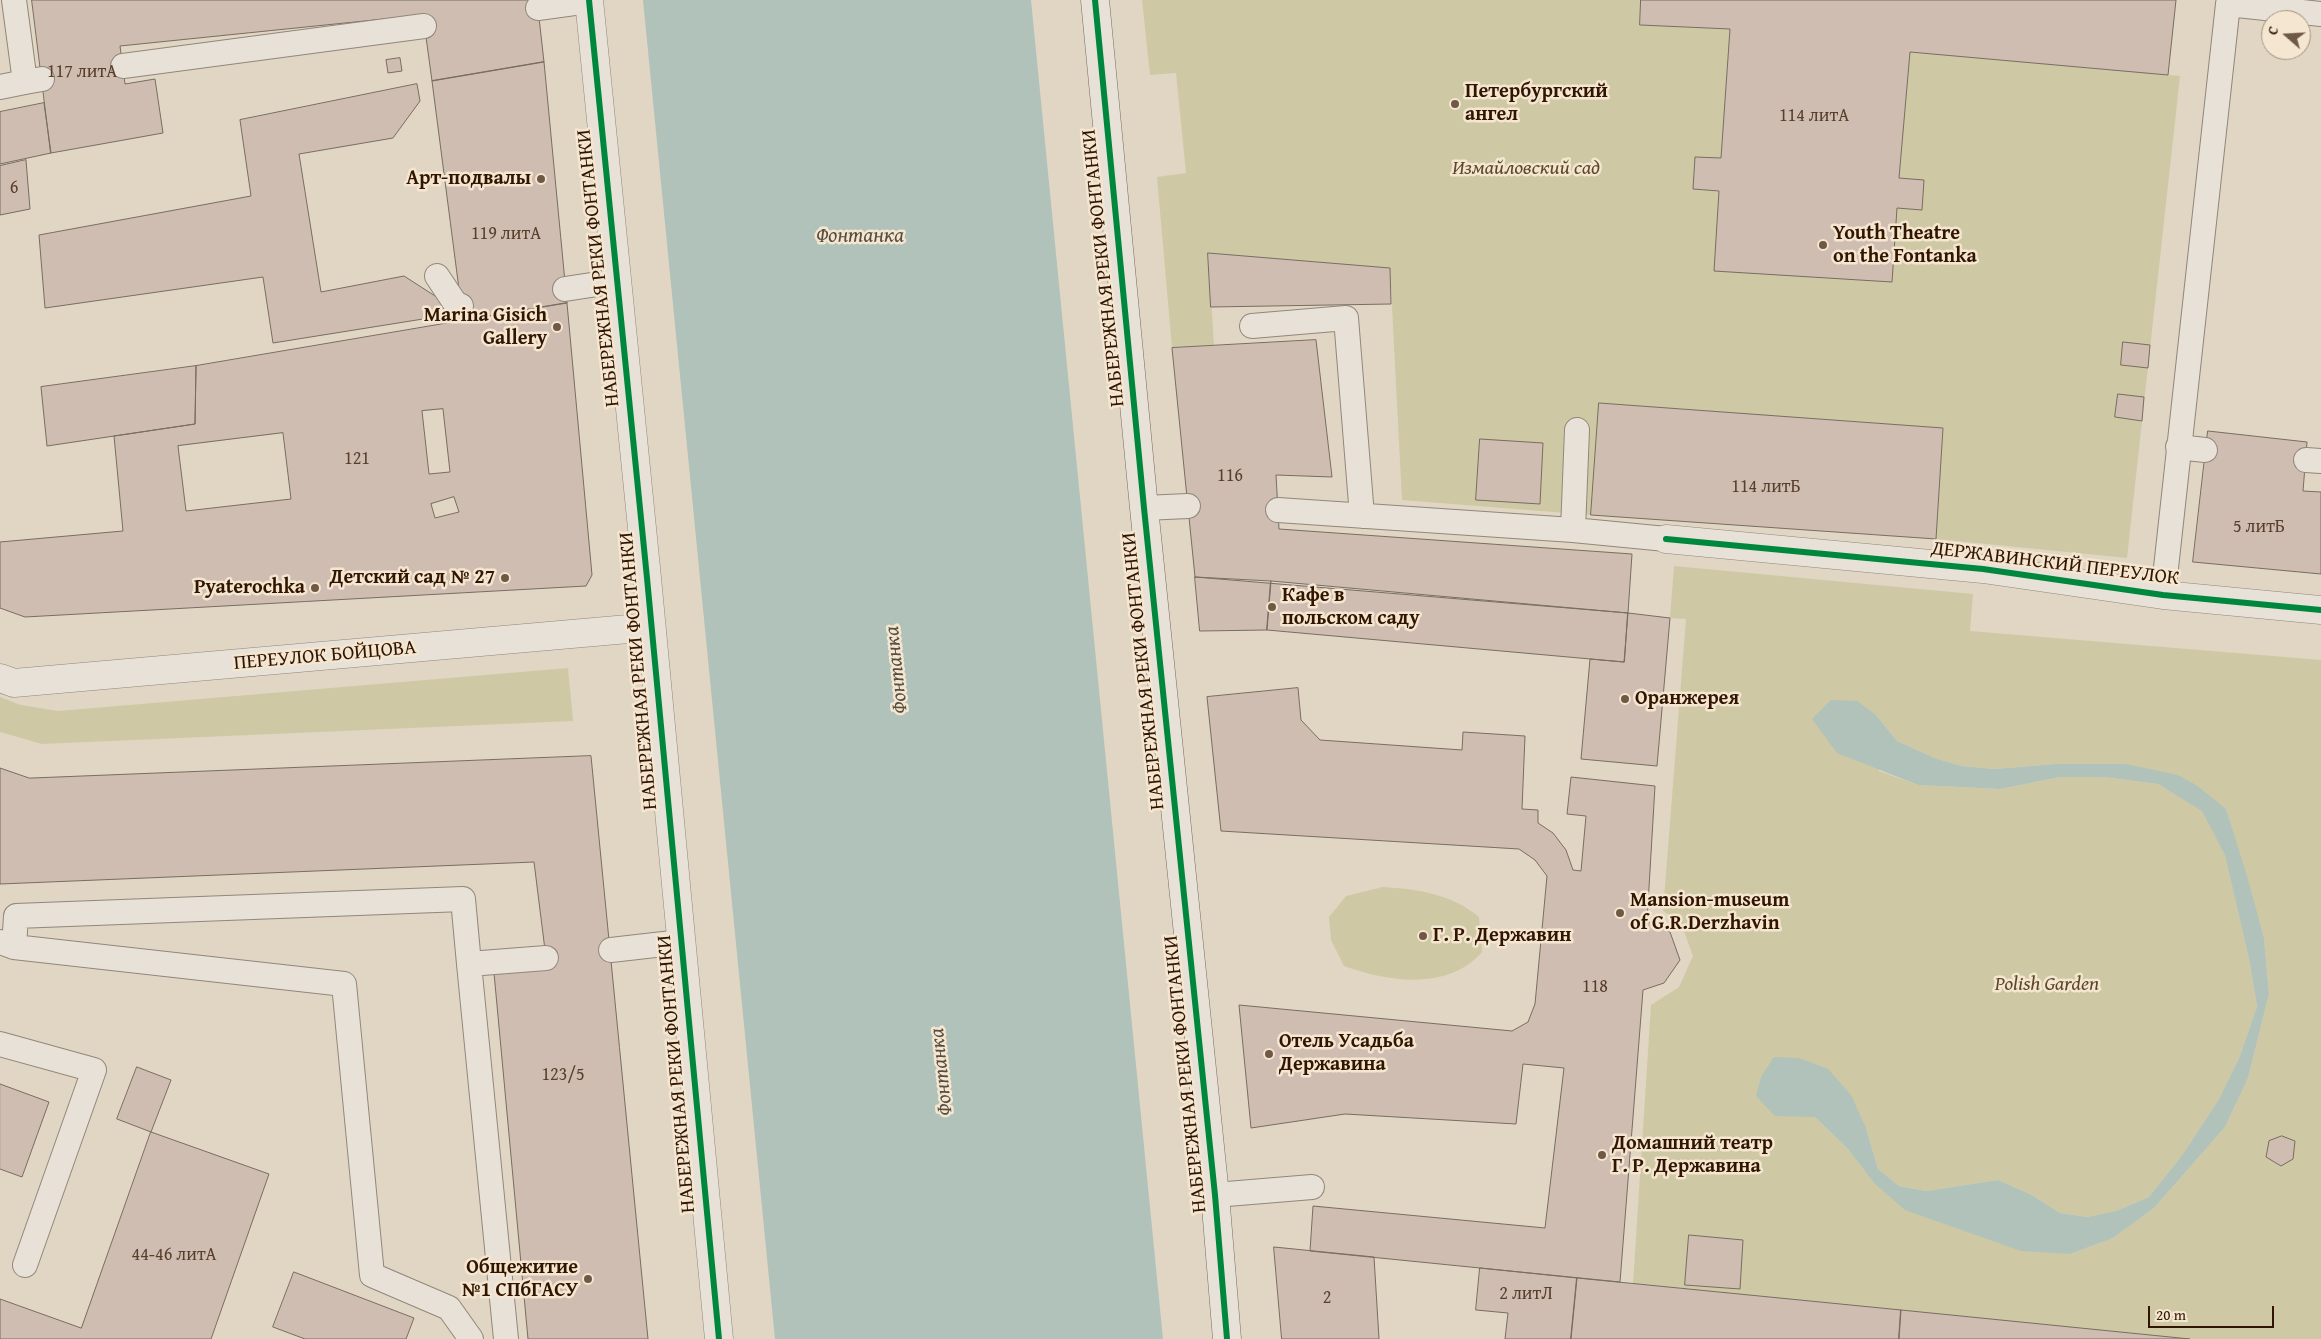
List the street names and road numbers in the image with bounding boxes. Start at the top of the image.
street label: НАБЕРЕЖНАЯ РЕКИ ФОНТАНКИ [572,128,626,408]
street label: НАБЕРЕЖНАЯ РЕКИ ФОНТАНКИ [1077,128,1131,408]
street label: НАБЕРЕЖНАЯ РЕКИ ФОНТАНКИ [615,531,663,811]
street label: НАБЕРЕЖНАЯ РЕКИ ФОНТАНКИ [1117,531,1171,811]
street label: ДЕРЖАВИНСКИЙ ПЕРЕУЛОК [1930,537,2180,591]
street label: ПЕРЕУЛОК БОЙЦОВА [233,636,417,676]
street label: НАБЕРЕЖНАЯ РЕКИ ФОНТАНКИ [653,934,701,1214]
street label: НАБЕРЕЖНАЯ РЕКИ ФОНТАНКИ [1159,934,1213,1214]

